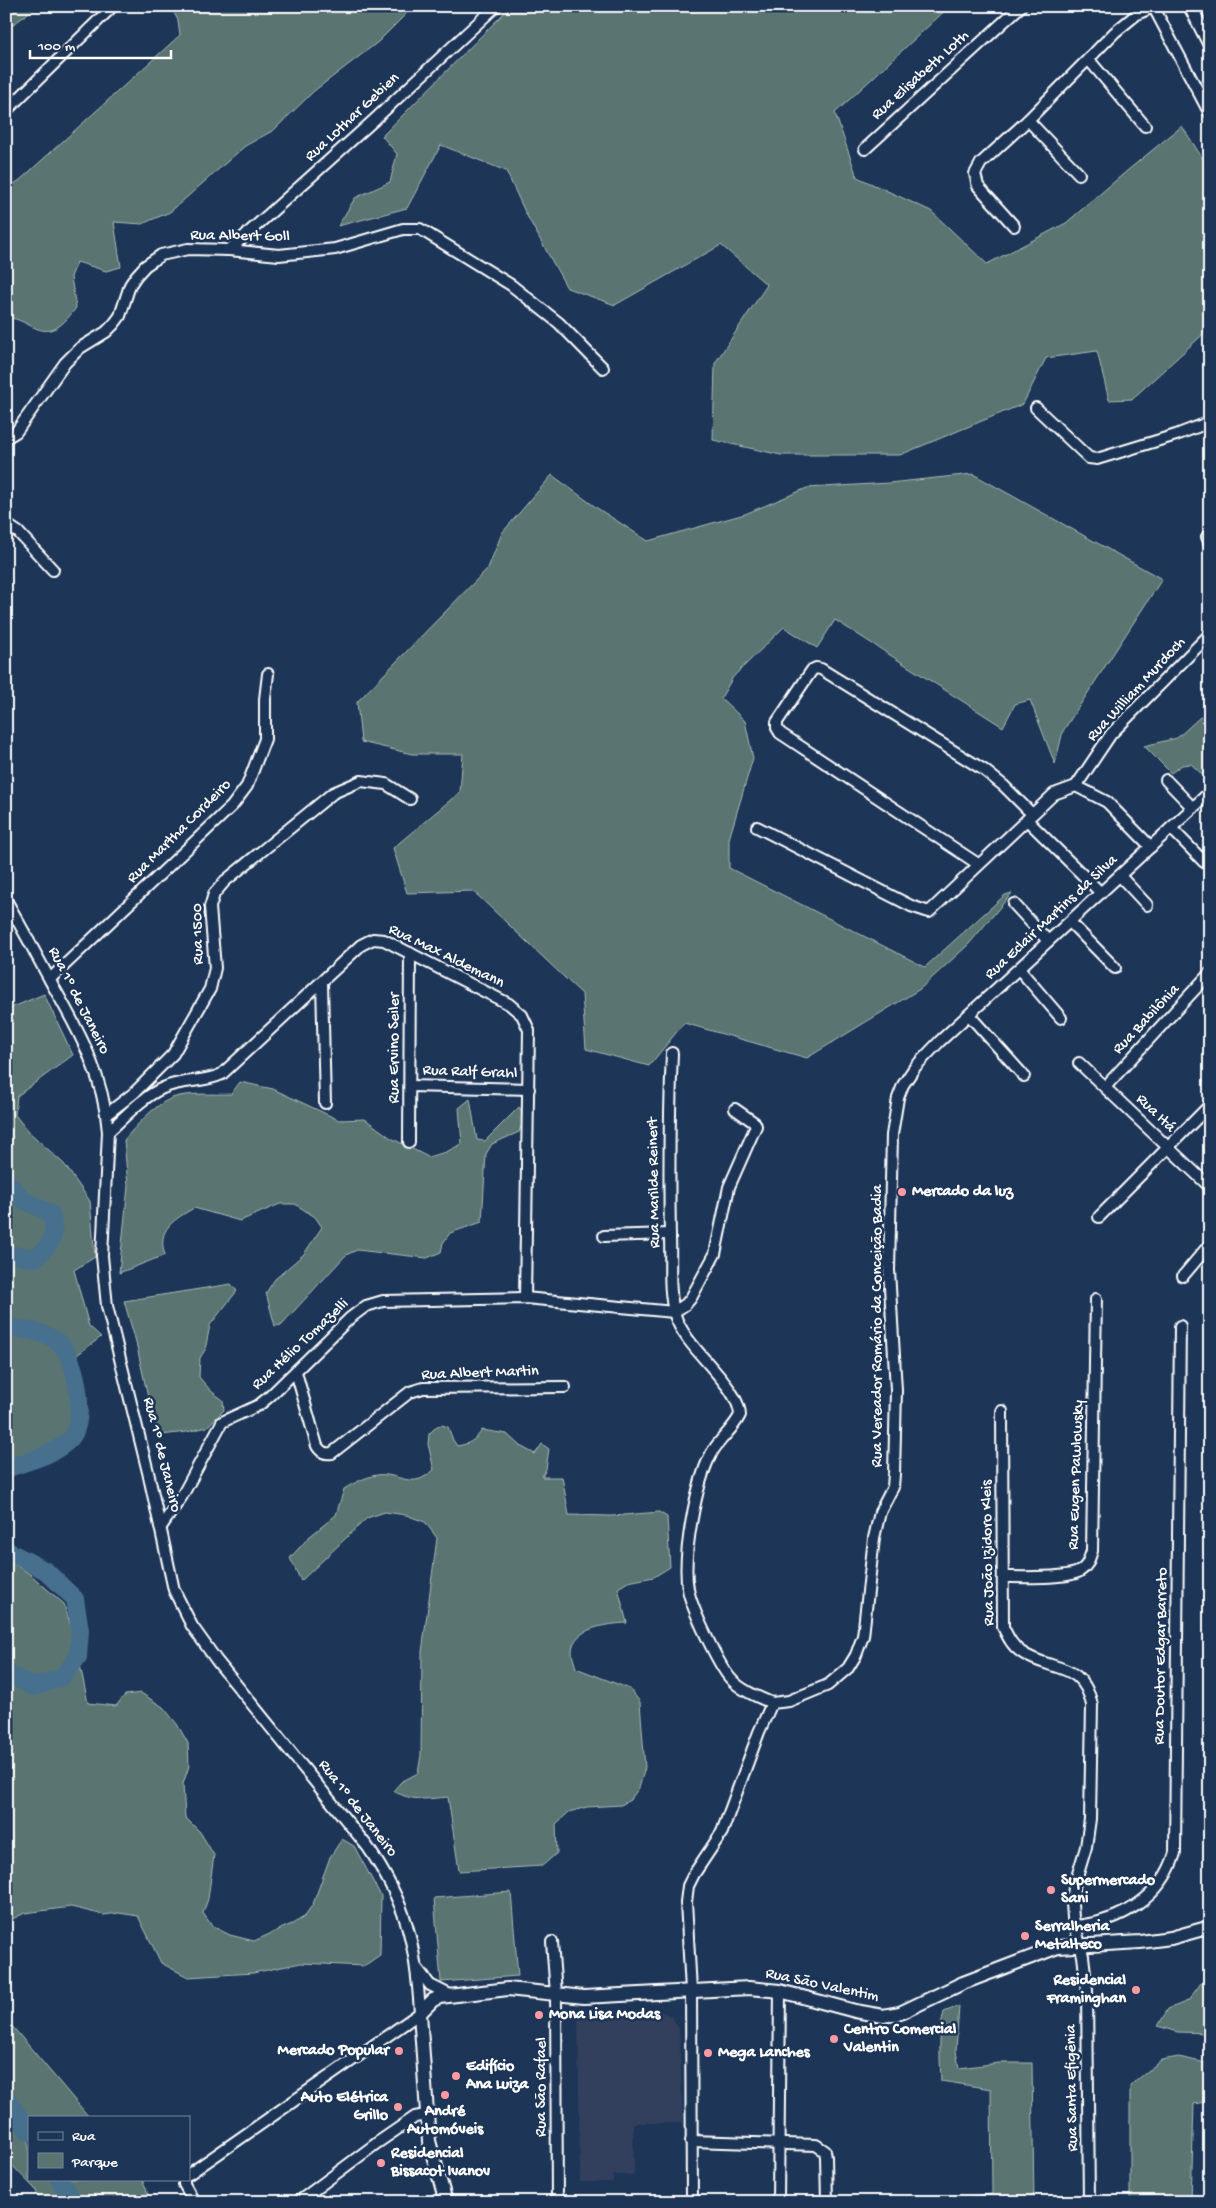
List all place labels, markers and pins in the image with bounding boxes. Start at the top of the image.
place label: Mercado da luz [912,1183,1014,1202]
marker: Mercado da luz [896,1186,908,1198]
place label: Supermercado Sani [1061,1872,1156,1909]
marker: Supermercado Sani [1045,1884,1057,1896]
place label: Serralheria Metalteco [1035,1918,1110,1955]
marker: Serralheria Metalteco [1019,1930,1031,1942]
place label: Residencial Framinghan [1046,1972,1126,2009]
marker: Residencial Framinghan [1130,1984,1142,1996]
place label: Mona Lisa Modas [549,2006,661,2025]
marker: Mona Lisa Modas [533,2009,545,2021]
place label: Centro Comercial Valentin [843,2021,957,2058]
marker: Centro Comercial Valentin [828,2033,840,2045]
place label: Mercado Popular [278,2042,391,2061]
place label: Mega Lanches [718,2044,811,2063]
marker: Mercado Popular [393,2045,405,2057]
marker: Mega Lanches [702,2047,714,2059]
place label: Edifício Ana Luiza [465,2057,530,2095]
marker: Edifício Ana Luiza [450,2070,462,2082]
place label: Auto Elétrica Grillo [300,2089,389,2126]
marker: André Automóveis [439,2089,451,2101]
marker: Auto Elétrica Grillo [392,2101,404,2113]
place label: André Automóveis [406,2103,484,2140]
place label: Residencial Bissacot Ivanov [390,2145,490,2182]
marker: Residencial Bissacot Ivanov [375,2157,387,2169]

